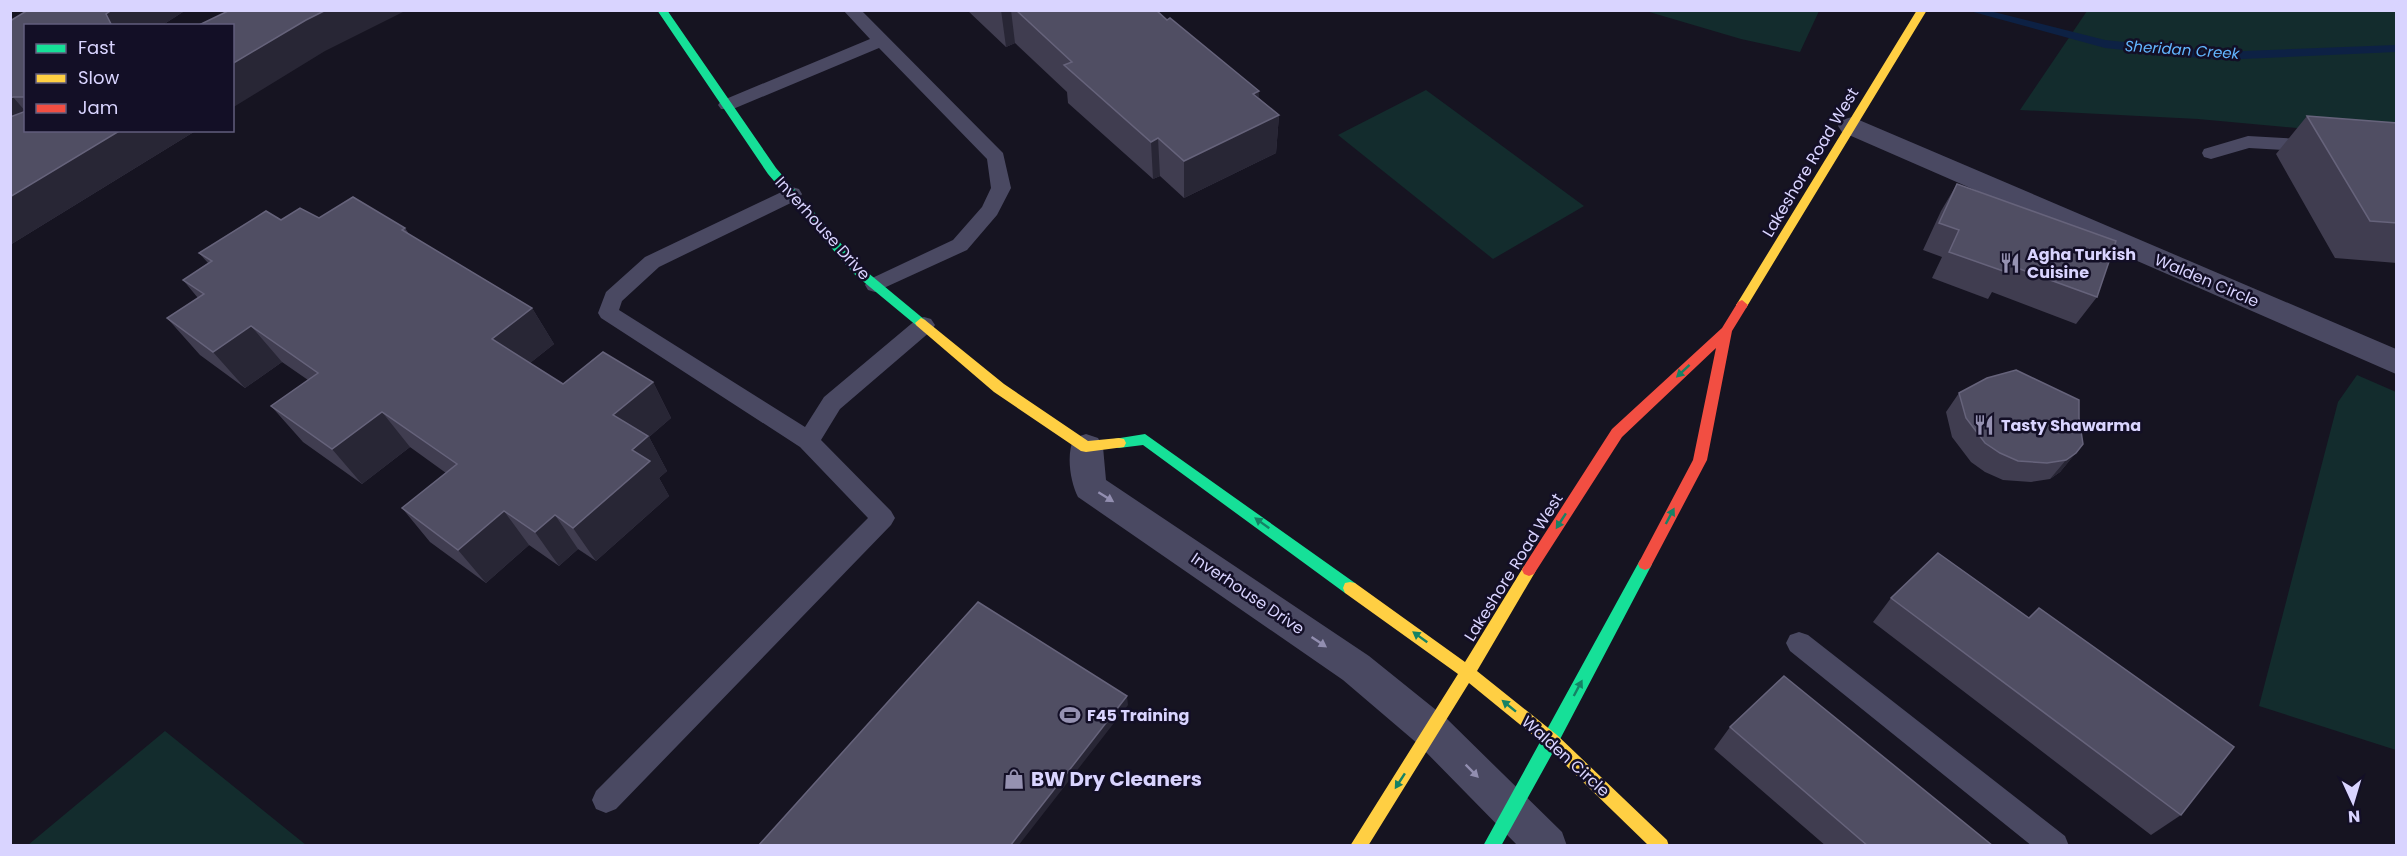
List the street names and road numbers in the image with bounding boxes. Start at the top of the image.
street label: Lakeshore Road West [1757,83,1864,241]
street label: Inverhouse Drive [770,171,876,285]
street label: Walden Circle [2151,248,2263,313]
street label: Lakeshore Road West [1459,489,1568,646]
street label: Inverhouse Drive [1186,547,1309,640]
street label: Walden Circle [1517,711,1615,802]

